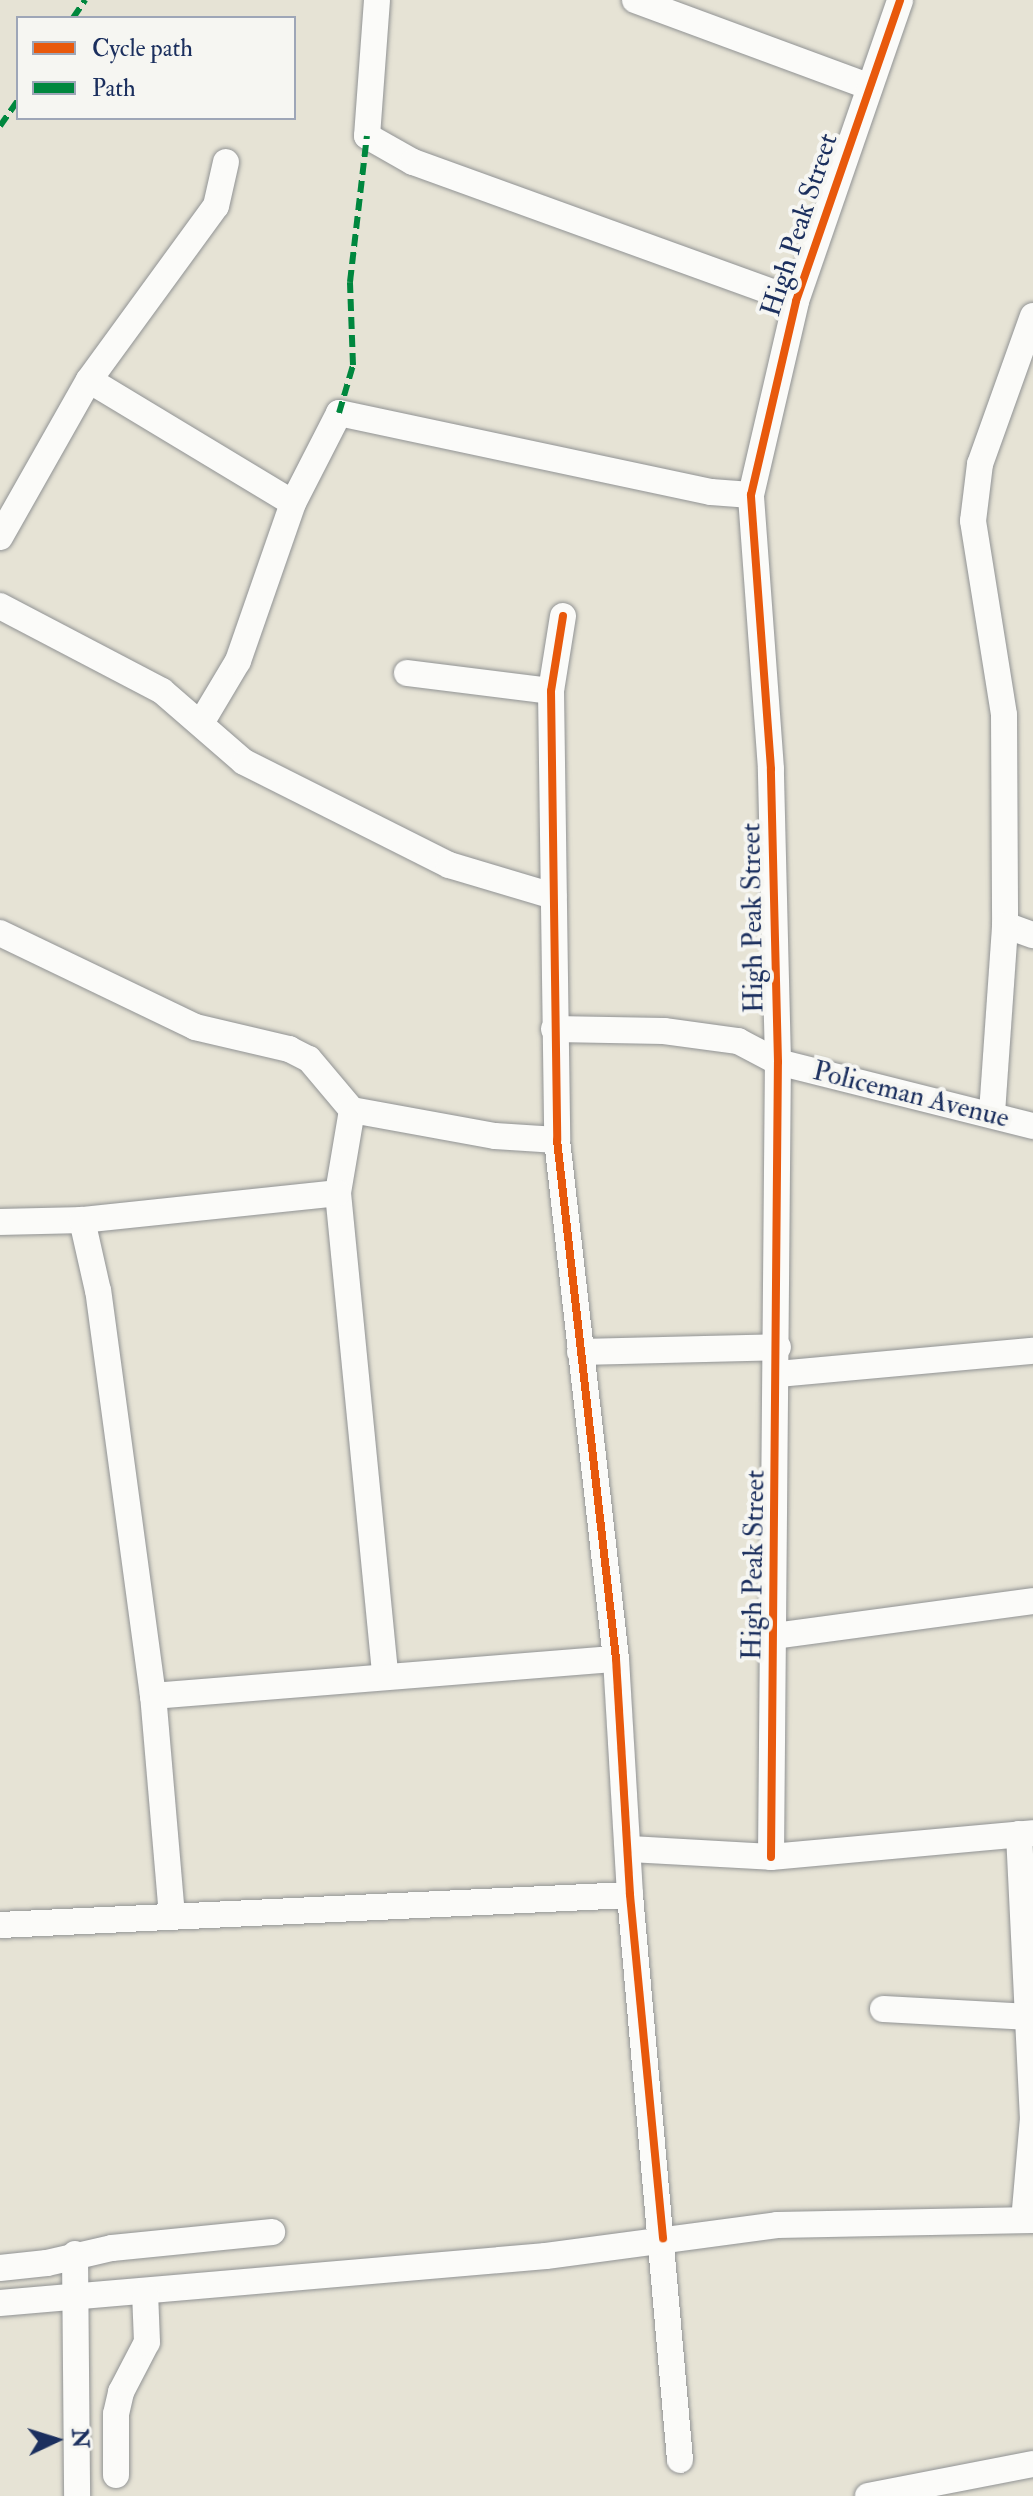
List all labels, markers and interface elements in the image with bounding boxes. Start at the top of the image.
legend [16,16,296,120]
text: Cycle path [92,33,193,64]
text: Path [92,73,136,104]
street label: High Peak Street [755,129,845,321]
street label: High Peak Street [735,823,771,1013]
street label: Policeman Avenue [809,1054,1013,1136]
street label: High Peak Street [736,1470,772,1660]
north arrow [16,2400,96,2480]
text: N [65,2428,95,2449]

